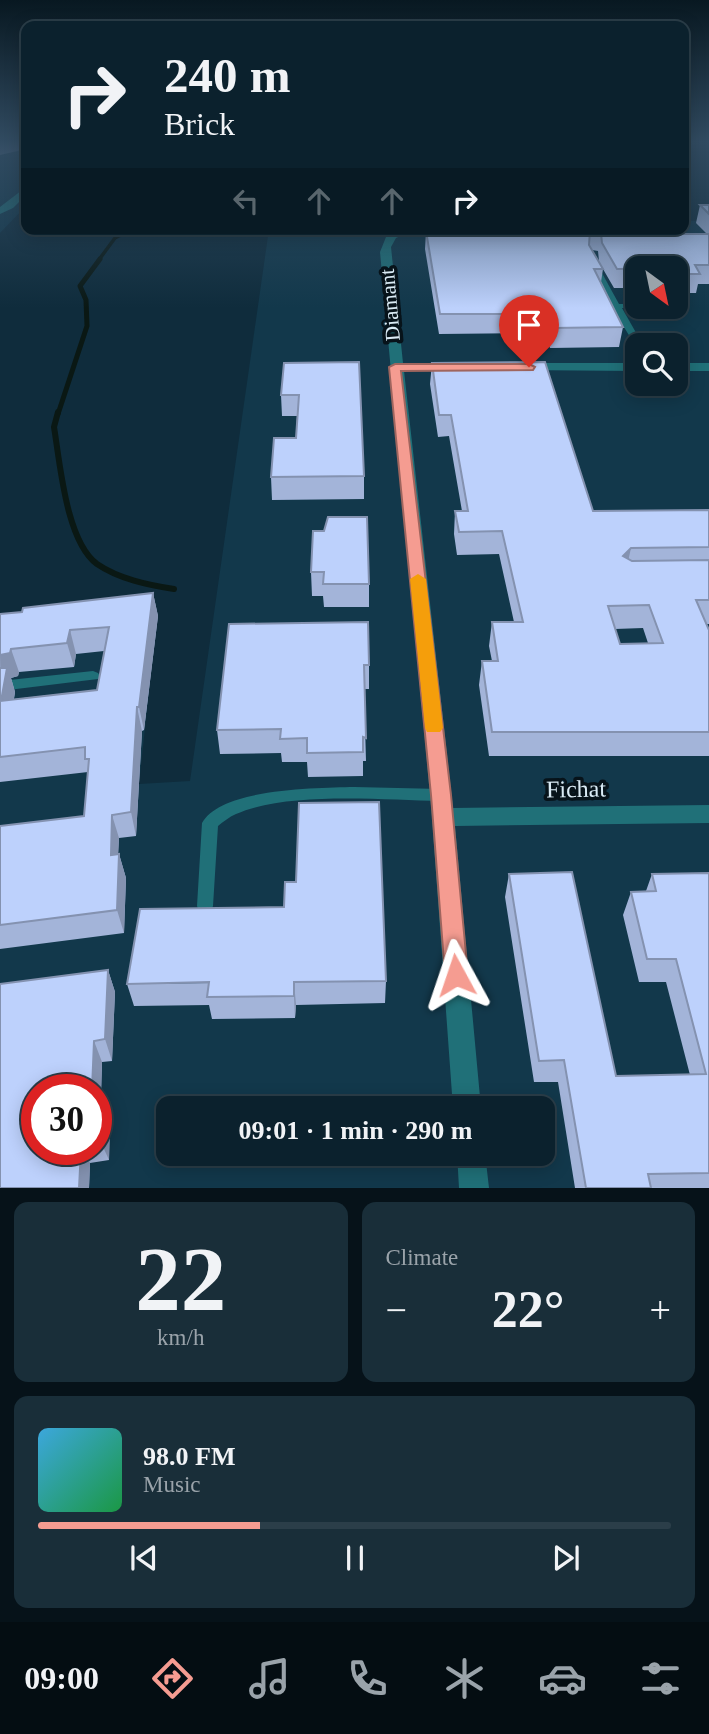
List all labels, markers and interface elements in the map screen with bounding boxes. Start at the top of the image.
text: 240 m [164,48,291,103]
icon: right [49,49,140,140]
text: Brick [164,106,235,142]
icon: left [227,182,265,220]
icon: ahead [300,182,338,220]
icon: ahead [373,182,411,220]
icon: right [446,182,484,220]
north arrow [625,256,688,318]
map controls [625,256,688,396]
street label: Diamant [375,268,405,342]
pin [499,295,559,367]
icon: arrive [510,306,548,344]
button: search [625,333,688,396]
street label: Fichat [546,775,607,803]
position arrow [419,938,493,1012]
speed limit sign: 30 [21,1074,112,1165]
text: 09:01 · 1 min · 290 m [239,1116,473,1145]
text: 22 [135,1229,226,1330]
text: Climate [386,1245,458,1270]
text: 22° [492,1281,565,1338]
text: − [386,1289,407,1331]
text: + [650,1289,671,1331]
text: km/h [157,1325,204,1350]
text: 98.0 FM [143,1442,235,1471]
text: Music [143,1472,201,1497]
icon: previous [125,1539,163,1577]
icon: pause [336,1539,374,1577]
icon: next [547,1539,585,1577]
icon: directions [148,1654,197,1703]
icon: music [245,1654,294,1703]
icon: phone [343,1654,392,1703]
icon: climate [440,1654,489,1703]
icon: car [538,1654,587,1703]
icon: filters [636,1654,685,1703]
text: 09:00 [24,1660,99,1696]

